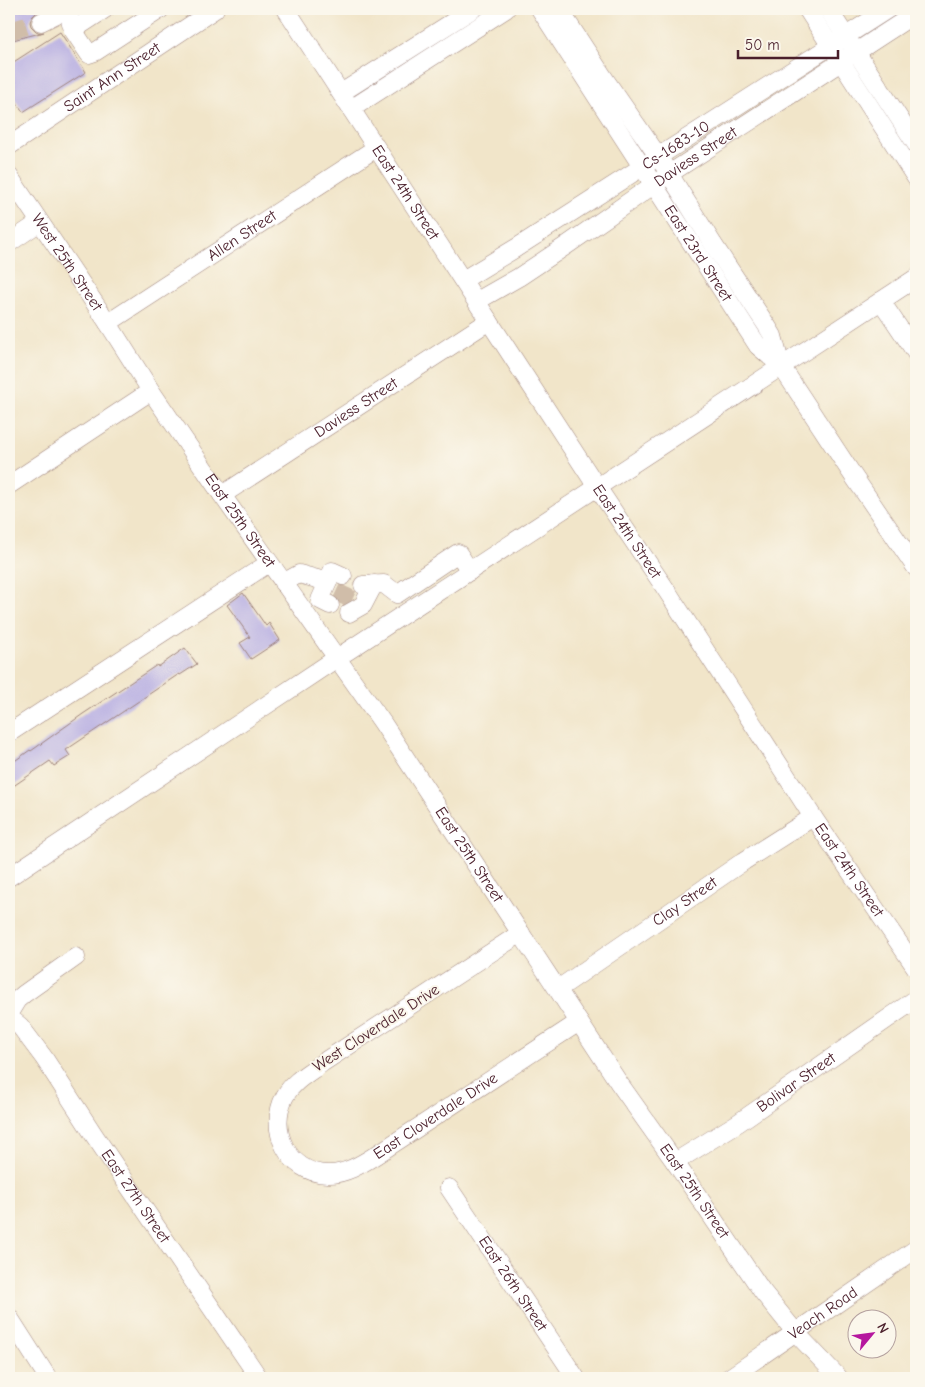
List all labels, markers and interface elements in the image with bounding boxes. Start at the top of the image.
scale bar [738,28,838,60]
text: 50 m [745,36,780,54]
street label: Saint Ann Street [61,39,164,116]
street label: Cs-1683-10 [639,117,713,174]
street label: Daviess Street [651,123,741,191]
street label: East 24th Street [368,142,443,244]
street label: East 23rd Street [660,202,736,305]
street label: Allen Street [204,206,280,265]
street label: West 25th Street [28,210,106,315]
street label: Daviess Street [311,374,401,441]
street label: East 25th Street [201,470,279,571]
street label: East 24th Street [589,481,665,582]
street label: East 25th Street [431,804,507,906]
street label: East 24th Street [811,820,888,921]
street label: Clay Street [649,873,721,930]
street label: West Cloverdale Drive [309,980,443,1076]
street label: Bolivar Street [753,1049,839,1116]
street label: East Cloverdale Drive [370,1069,501,1163]
street label: East 25th Street [656,1140,733,1242]
street label: East 27th Street [97,1146,174,1247]
street label: East 26th Street [475,1233,551,1335]
street label: Veach Road [785,1283,861,1343]
north arrow [848,1310,898,1360]
text: N [873,1320,893,1336]

